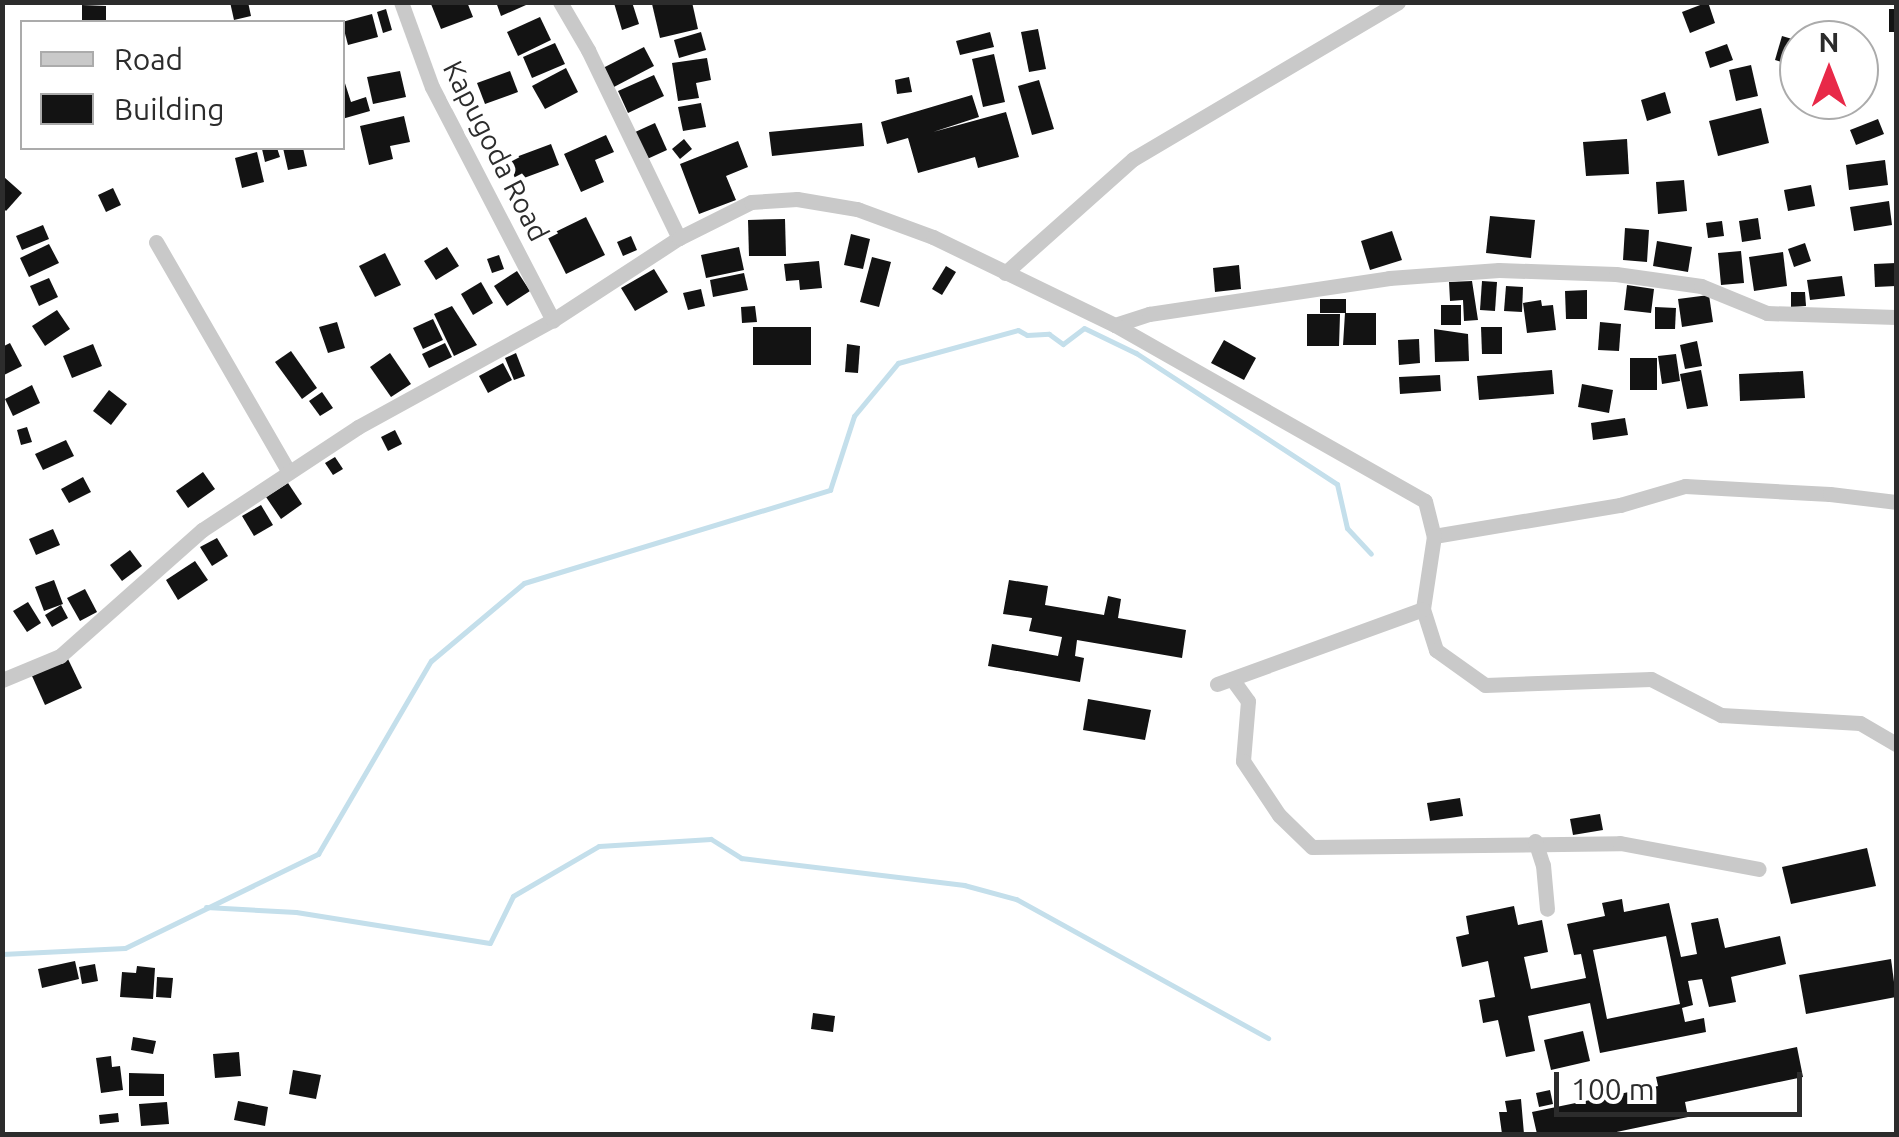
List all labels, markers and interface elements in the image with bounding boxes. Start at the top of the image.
legend [20,20,345,150]
north arrow [1779,20,1879,120]
text: N [1819,26,1839,57]
text: Road [114,42,183,76]
street label: Kapugoda Road [436,55,556,247]
text: Building [114,92,225,126]
scale bar [1559,1052,1806,1114]
text: 100 m [1571,1072,1655,1106]

